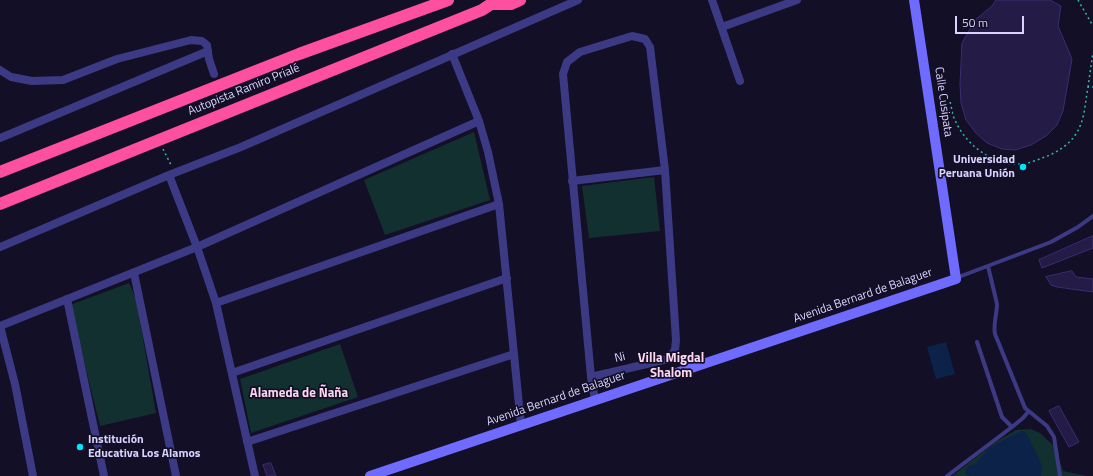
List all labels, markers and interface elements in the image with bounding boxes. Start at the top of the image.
scale bar [957,8,1026,34]
text: 50 m [962,13,988,32]
street label: Autopista Ramiro Prialé [186,61,302,119]
street label: Calle Cusipata [931,66,955,138]
place label: Universidad Peruana Unión [939,153,1015,181]
marker: Universidad Peruana Unión [1018,162,1028,172]
street label: Avenida Bernard de Balaguer [792,265,934,327]
street label: Ni [613,350,627,366]
district label: Villa Migdal Shalom [638,351,704,382]
street label: Avenida Bernard de Balaguer [485,368,627,430]
district label: Alameda de Ñaña [250,386,348,402]
place label: Institución Educativa Los Alamos [88,433,200,461]
marker: Institución Educativa Los Alamos [75,442,85,452]

